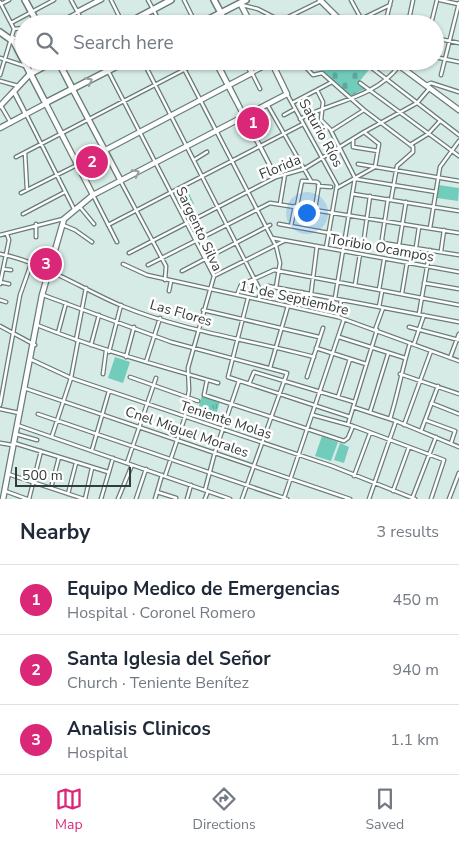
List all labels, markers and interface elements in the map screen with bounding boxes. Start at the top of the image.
search box [15,15,444,70]
icon: search [33,29,61,57]
text: Search here [73,30,174,56]
one-way arrow [84,78,93,88]
street label: Saturio Ríos [294,95,348,171]
pin: 1 [237,104,269,142]
pin: 2 [76,143,108,181]
street label: Florida [256,150,304,184]
one-way arrow [131,169,140,179]
street label: Sargento Silva [171,184,227,274]
your location [294,200,320,226]
street label: Toribio Ocampos [328,229,436,267]
pin: 3 [30,245,62,283]
street label: 11 de Septiembre [237,276,351,320]
street label: Las Flores [148,295,215,331]
street label: Teniente Molas [178,396,275,444]
street label: Cnel Miguel Morales [123,402,252,462]
scale bar [15,464,131,487]
text: 500 m [22,466,63,485]
text: Nearby [20,518,90,546]
text: 3 results [377,521,439,543]
text: Equipo Medico de Emergencias [67,576,340,602]
text: 1 [31,589,41,611]
text: 450 m [392,589,439,611]
text: Hospital · Coronel Romero [67,602,256,624]
text: Santa Iglesia del Señor [67,646,271,672]
text: 2 [31,659,41,681]
text: 940 m [392,659,439,681]
text: Church · Teniente Benítez [67,672,249,694]
text: Analisis Clinicos [67,716,211,742]
text: 3 [31,729,41,751]
text: 1.1 km [390,729,439,751]
text: Hospital [67,742,128,764]
tab: Map [55,785,83,834]
tab: Directions [193,785,256,834]
tab: Saved [365,785,404,834]

